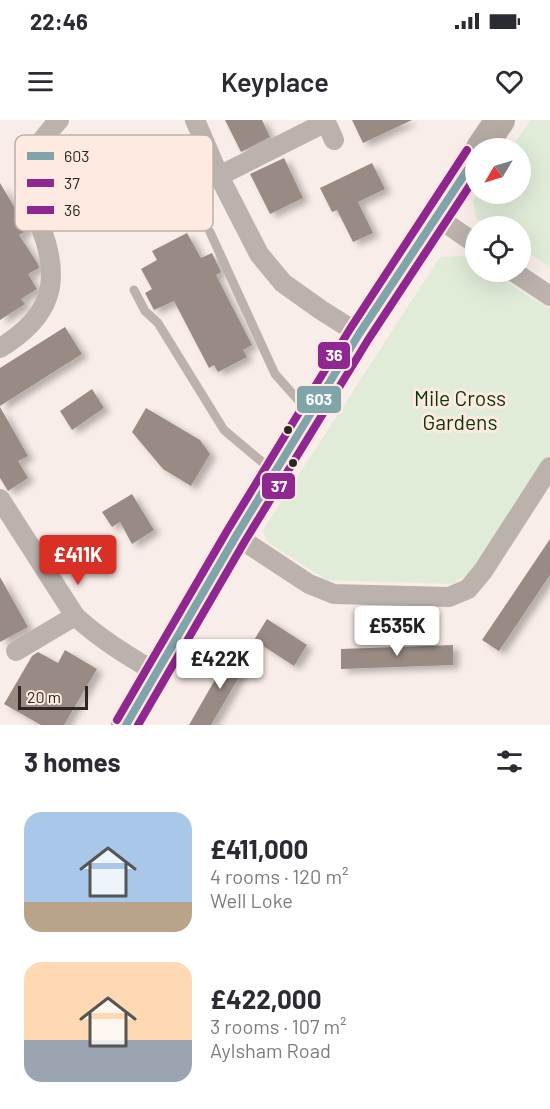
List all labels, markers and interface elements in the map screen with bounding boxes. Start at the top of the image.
text: 22:46 [30,8,88,34]
icon: menu [24,65,57,98]
text: Keyplace [221,65,329,97]
icon: heart [493,65,526,98]
legend [15,135,213,231]
north arrow [465,138,531,204]
map controls [465,138,531,282]
text: 603 [64,146,90,165]
text: 37 [64,173,80,192]
text: 36 [64,200,80,219]
button: locate [465,216,531,282]
line badge: 36 [317,341,351,370]
text: 36 [325,345,343,364]
line badge: 603 [296,385,342,414]
park label: Mile Cross Gardens [414,385,506,434]
text: 603 [306,389,332,408]
unlabelled marker [282,424,294,436]
unlabelled marker [287,457,299,469]
line badge: 37 [261,472,296,500]
text: 37 [271,476,287,495]
pin: £411K [36,535,120,586]
text: £411K [53,542,103,566]
pin: £535K [355,606,439,657]
text: £535K [368,613,426,637]
pin: £422K [178,639,262,690]
text: £422K [190,646,250,670]
scale bar [18,683,88,710]
text: 20 m [27,687,61,706]
icon: filters [493,745,526,778]
text: 3 homes [24,746,121,777]
text: £411,000 [210,833,308,864]
icon: home [72,836,144,908]
text: 4 rooms · 120 m² [210,864,348,888]
text: Well Loke [210,888,293,912]
text: £422,000 [210,983,321,1014]
icon: home [72,986,144,1058]
text: 3 rooms · 107 m² [210,1014,346,1038]
text: Aylsham Road [210,1038,331,1062]

